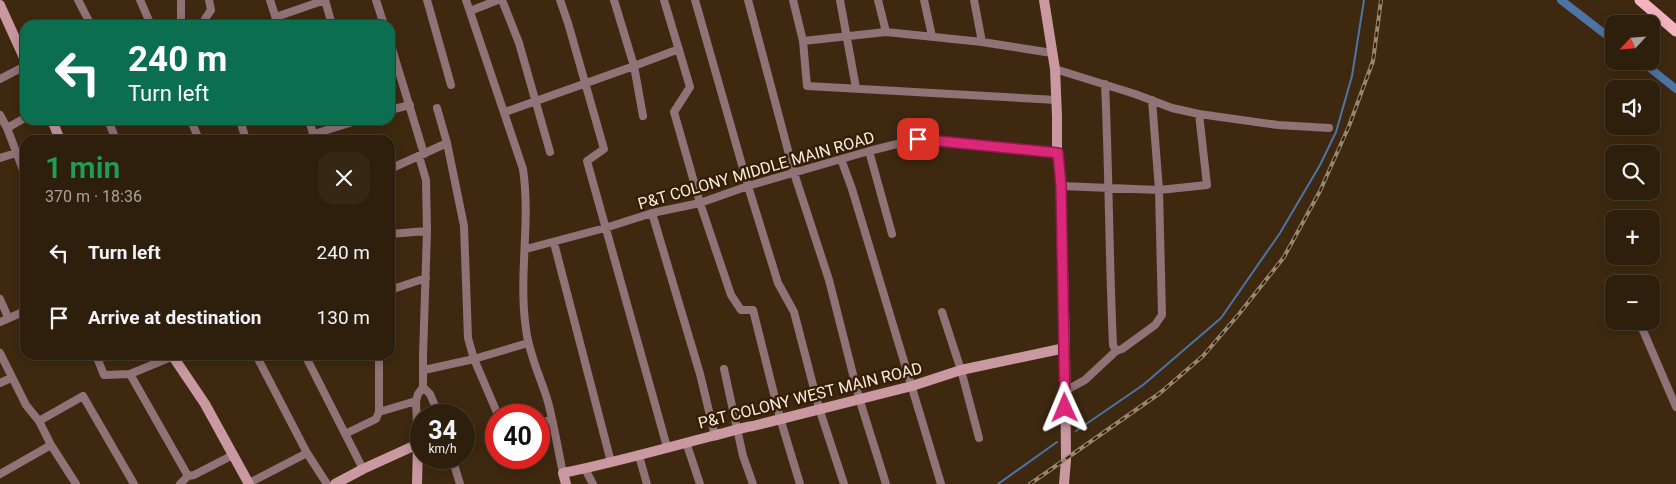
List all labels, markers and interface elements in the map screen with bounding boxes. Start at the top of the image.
north arrow [1605,15,1660,70]
map controls [1605,15,1660,330]
text: 240 m [128,39,227,80]
icon: left [45,40,110,105]
button: sound [1605,80,1660,135]
text: Turn left [128,81,209,106]
pin [897,118,939,160]
icon: arrive [904,125,932,153]
street label: P&T COLONY MIDDLE MAIN ROAD [636,128,877,213]
button: search [1605,145,1660,200]
text: 1 min [45,150,120,185]
button: close [318,152,370,204]
text: 370 m · 18:36 [45,187,142,206]
button: + [1605,210,1660,265]
icon: left [45,239,73,267]
text: Turn left [88,241,161,264]
text: 240 m [317,241,370,264]
button: − [1605,275,1660,330]
icon: arrive [45,304,73,332]
text: Arrive at destination [88,306,261,329]
text: 130 m [317,306,370,329]
street label: P&T COLONY WEST MAIN ROAD [696,358,924,433]
position arrow [1038,381,1090,433]
speed limit sign: 40 [485,404,550,469]
text: 34 [428,416,457,445]
text: km/h [428,442,457,456]

